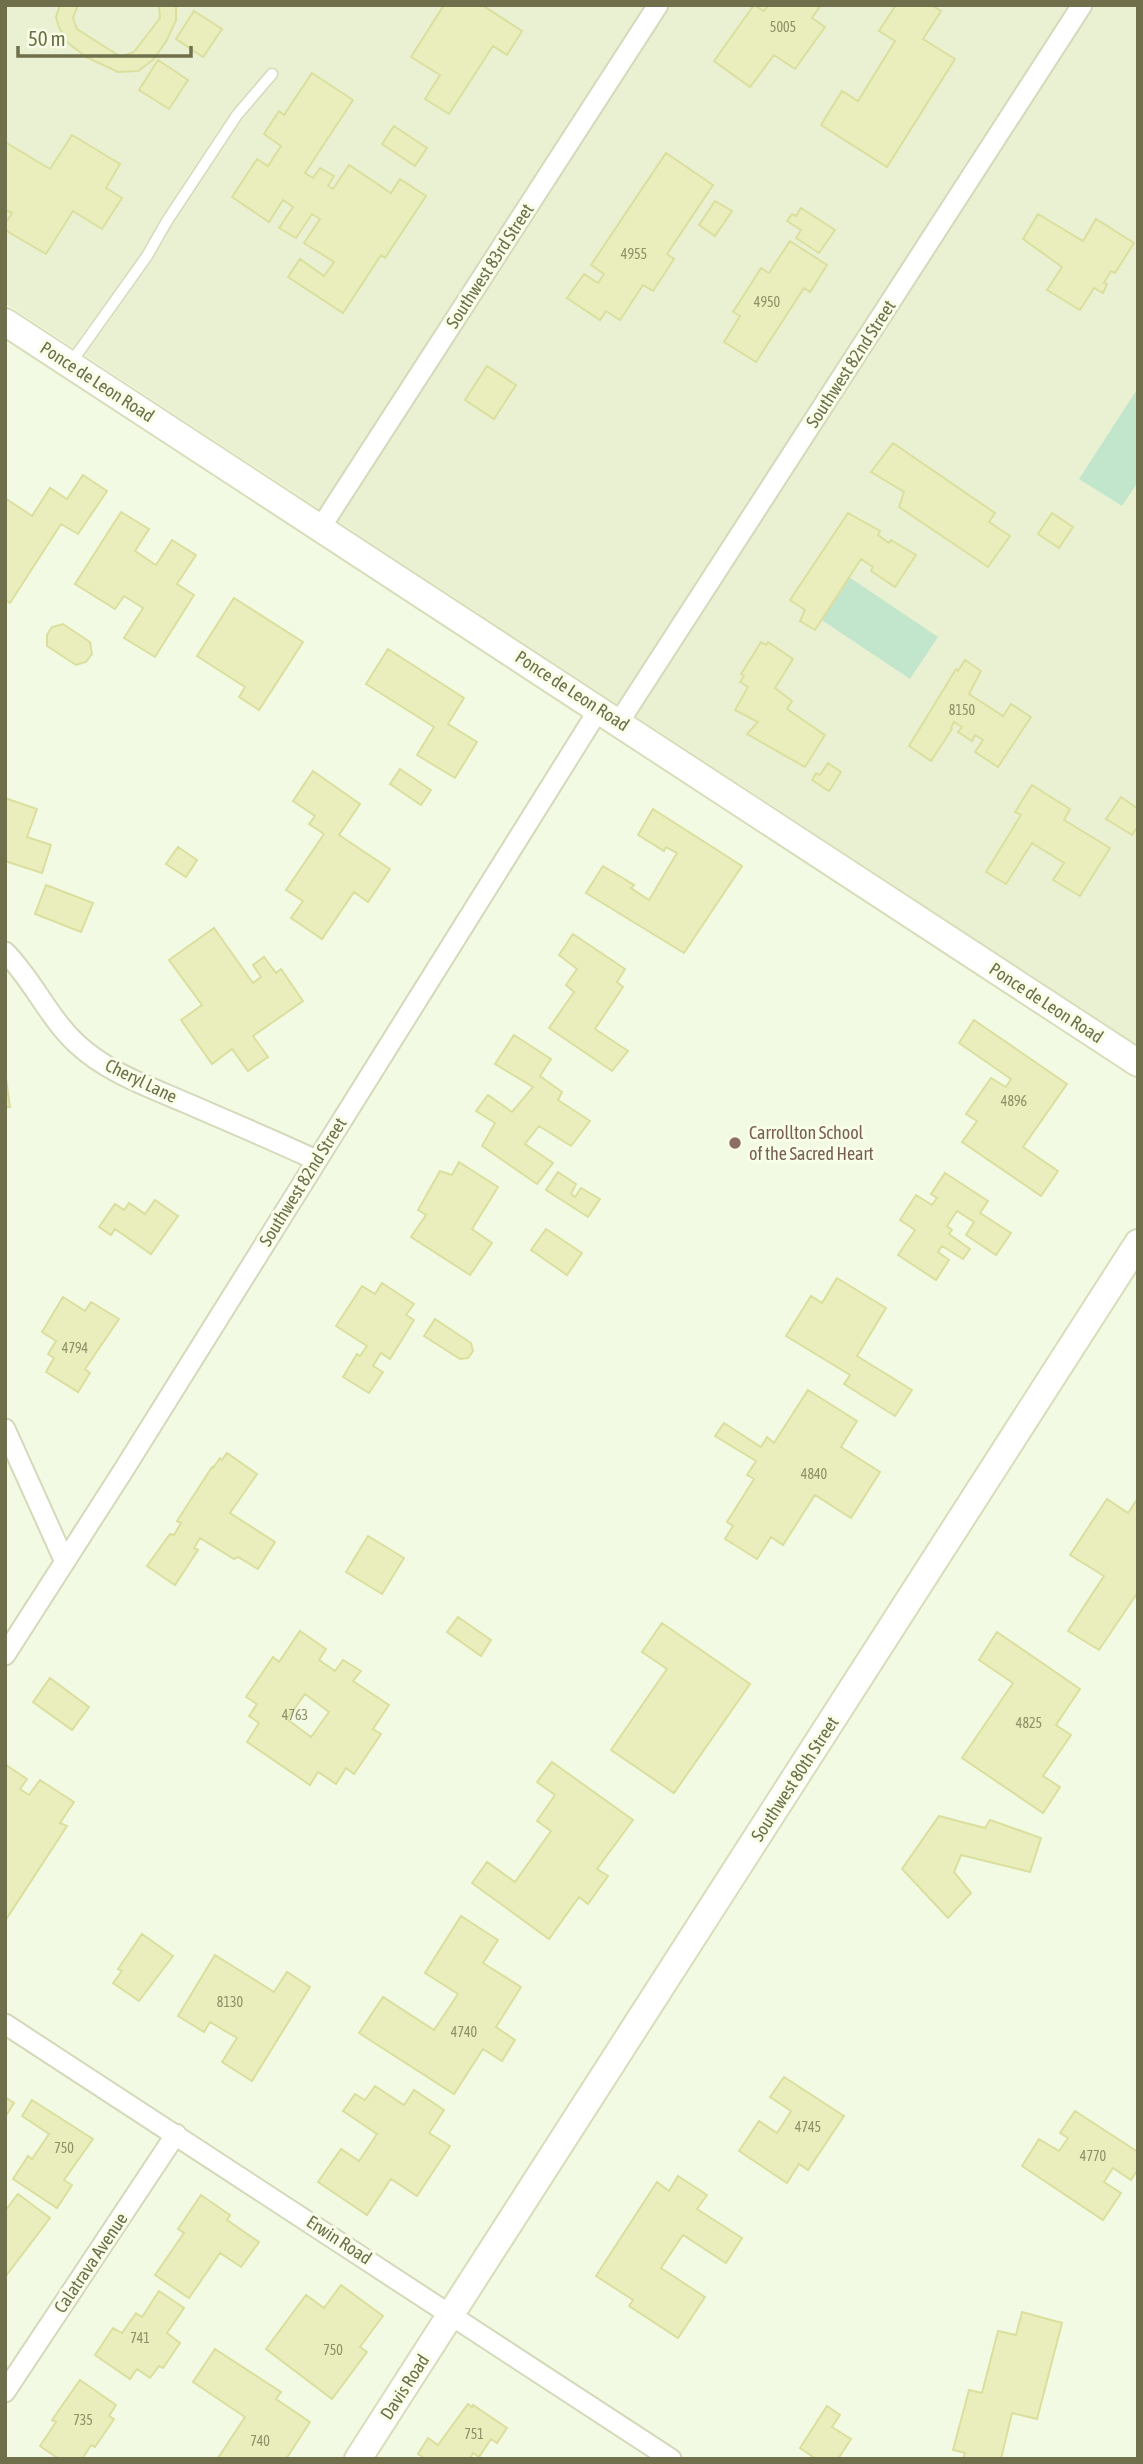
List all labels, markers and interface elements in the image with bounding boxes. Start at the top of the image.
scale bar [18,14,191,58]
house number: 5005 [770,19,796,35]
text: 50 m [28,26,66,50]
street label: Southwest 83rd Street [442,200,538,332]
house number: 4955 [621,246,647,262]
house number: 4950 [754,294,781,310]
street label: Southwest 82nd Street [802,296,900,431]
street label: Ponce de Leon Road [36,337,158,426]
street label: Ponce de Leon Road [511,646,633,735]
house number: 8150 [949,702,976,718]
street label: Ponce de Leon Road [985,958,1107,1047]
street label: Cheryl Lane [102,1054,181,1107]
house number: 4896 [1001,1093,1028,1109]
street label: Southwest 82nd Street [255,1114,351,1250]
place label: Carrollton School of the Sacred Heart [749,1122,874,1164]
marker: Carrollton School of the Sacred Heart [727,1135,743,1151]
house number: 4794 [62,1340,89,1356]
house number: 4840 [801,1466,828,1482]
house number: 4763 [282,1707,308,1723]
street label: Southwest 80th Street [747,1713,843,1845]
house number: 4825 [1016,1715,1042,1731]
house number: 8130 [217,1994,244,2010]
house number: 4740 [451,2024,478,2040]
house number: 4745 [795,2119,821,2135]
house number: 750 [54,2140,74,2156]
house number: 4770 [1080,2148,1107,2164]
street label: Calatrava Avenue [49,2209,132,2317]
street label: Erwin Road [303,2211,376,2268]
house number: 741 [130,2330,150,2346]
house number: 750 [323,2342,343,2358]
street label: Davis Road [376,2350,433,2423]
house number: 735 [73,2412,93,2428]
house number: 751 [464,2426,484,2442]
house number: 740 [250,2433,270,2449]

